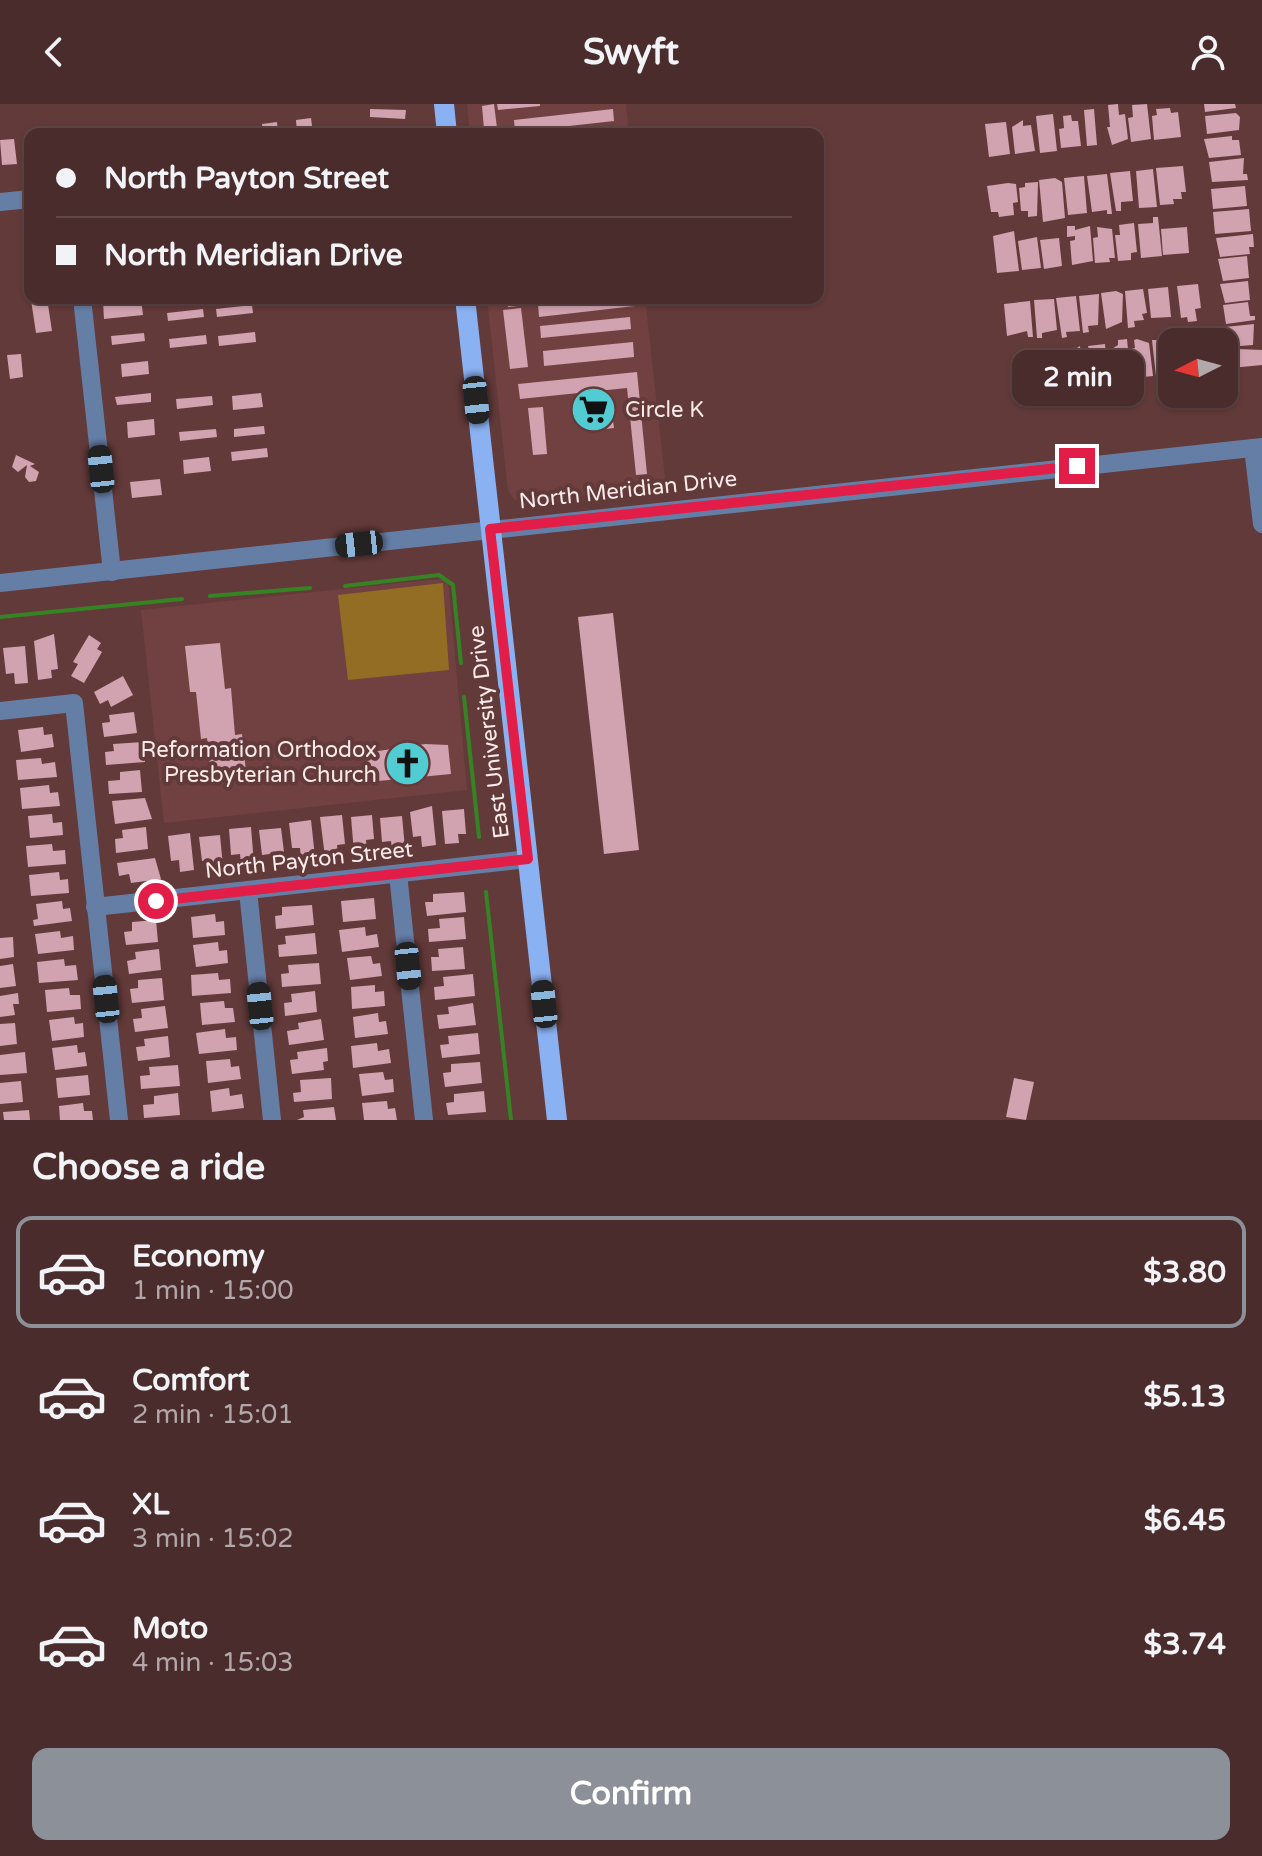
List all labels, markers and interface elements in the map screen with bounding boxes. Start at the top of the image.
icon: back [32,30,76,74]
icon: person [1186,30,1230,74]
text: Swyft [583,31,679,74]
text: North Payton Street [104,160,389,197]
text: North Meridian Drive [104,237,403,274]
north arrow [1158,328,1238,408]
map controls [1158,328,1238,408]
callout: 2 min [1011,350,1143,406]
text: 2 min [1043,362,1113,393]
car [462,375,490,425]
supermarket icon: Circle K [570,386,618,434]
place label: Circle K [625,397,704,423]
car [87,444,115,494]
route end [1059,448,1095,484]
street label: North Meridian Drive [518,466,738,514]
car [334,530,384,558]
street label: East University Drive [463,624,515,840]
place label: Reformation Orthodox Presbyterian Church [140,737,377,788]
church icon: Reformation Orthodox Presbyterian Church [384,739,432,787]
street label: North Payton Street [204,836,414,884]
route start [138,883,174,919]
car [394,941,422,991]
car [92,974,120,1024]
car [530,979,558,1029]
car [246,981,274,1031]
text: Choose a ride [32,1146,265,1189]
icon: car [36,1236,108,1308]
text: Economy [132,1238,265,1275]
text: $3.80 [1143,1254,1226,1291]
text: 1 min · 15:00 [132,1275,294,1306]
icon: car [36,1360,108,1432]
text: Comfort [132,1362,250,1399]
text: $5.13 [1144,1378,1226,1415]
text: 2 min · 15:01 [132,1399,294,1430]
icon: car [36,1484,108,1556]
text: XL [132,1486,169,1523]
text: $6.45 [1144,1502,1226,1539]
text: 3 min · 15:02 [132,1523,294,1554]
icon: car [36,1608,108,1680]
text: Moto [132,1610,208,1647]
text: $3.74 [1144,1626,1226,1663]
text: 4 min · 15:03 [132,1647,294,1678]
button: Confirm [32,1748,1230,1840]

